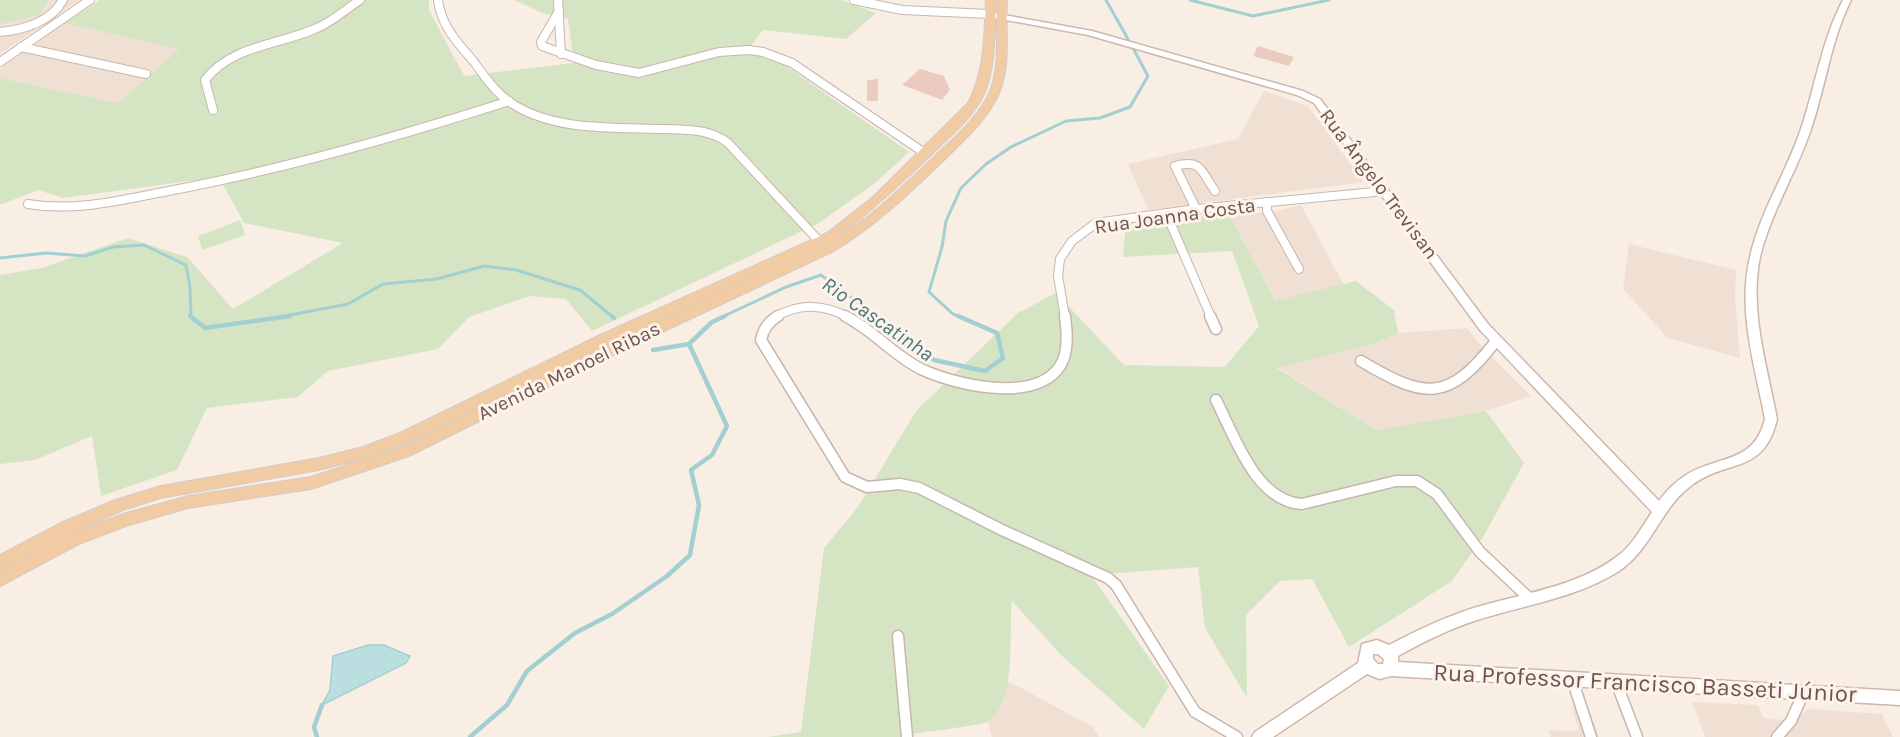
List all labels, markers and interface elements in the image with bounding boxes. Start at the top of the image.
street label: Rua Ângelo Trevisan [1315,104,1443,264]
street label: Rua Joanna Costa [1093,193,1257,239]
water label: Rio Cascatinha [818,272,938,366]
street label: Avenida Manoel Ribas [474,317,664,425]
street label: Rua Professor Francisco Basseti Júnior [1433,658,1858,708]

